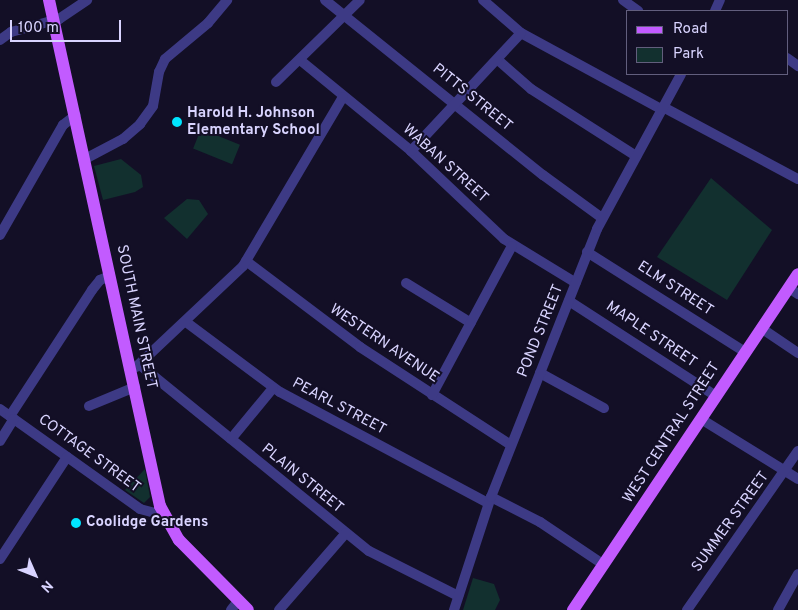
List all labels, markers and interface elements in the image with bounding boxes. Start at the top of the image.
scale bar [12,10,124,42]
legend [626,10,788,75]
text: 100 m [18,19,59,38]
text: Road [673,20,708,39]
text: Park [673,45,704,64]
street label: PITTS STREET [428,60,516,136]
place label: Harold H. Johnson Elementary School [187,104,320,139]
marker: Harold H. Johnson Elementary School [171,116,183,128]
street label: WABAN STREET [398,121,492,207]
street label: SOUTH MAIN STREET [112,243,160,391]
street label: ELM STREET [634,258,716,320]
street label: POND STREET [514,282,568,380]
street label: MAPLE STREET [602,298,700,372]
street label: WESTERN AVENUE [326,301,442,387]
street label: WEST CENTRAL STREET [619,359,725,507]
street label: PEARL STREET [289,375,389,439]
street label: COTTAGE STREET [34,411,144,497]
street label: PLAIN STREET [257,440,347,518]
street label: SUMMER STREET [689,468,773,576]
place label: Coolidge Gardens [86,514,208,532]
marker: Coolidge Gardens [70,517,82,529]
north arrow [10,550,60,600]
text: N [37,576,56,595]

